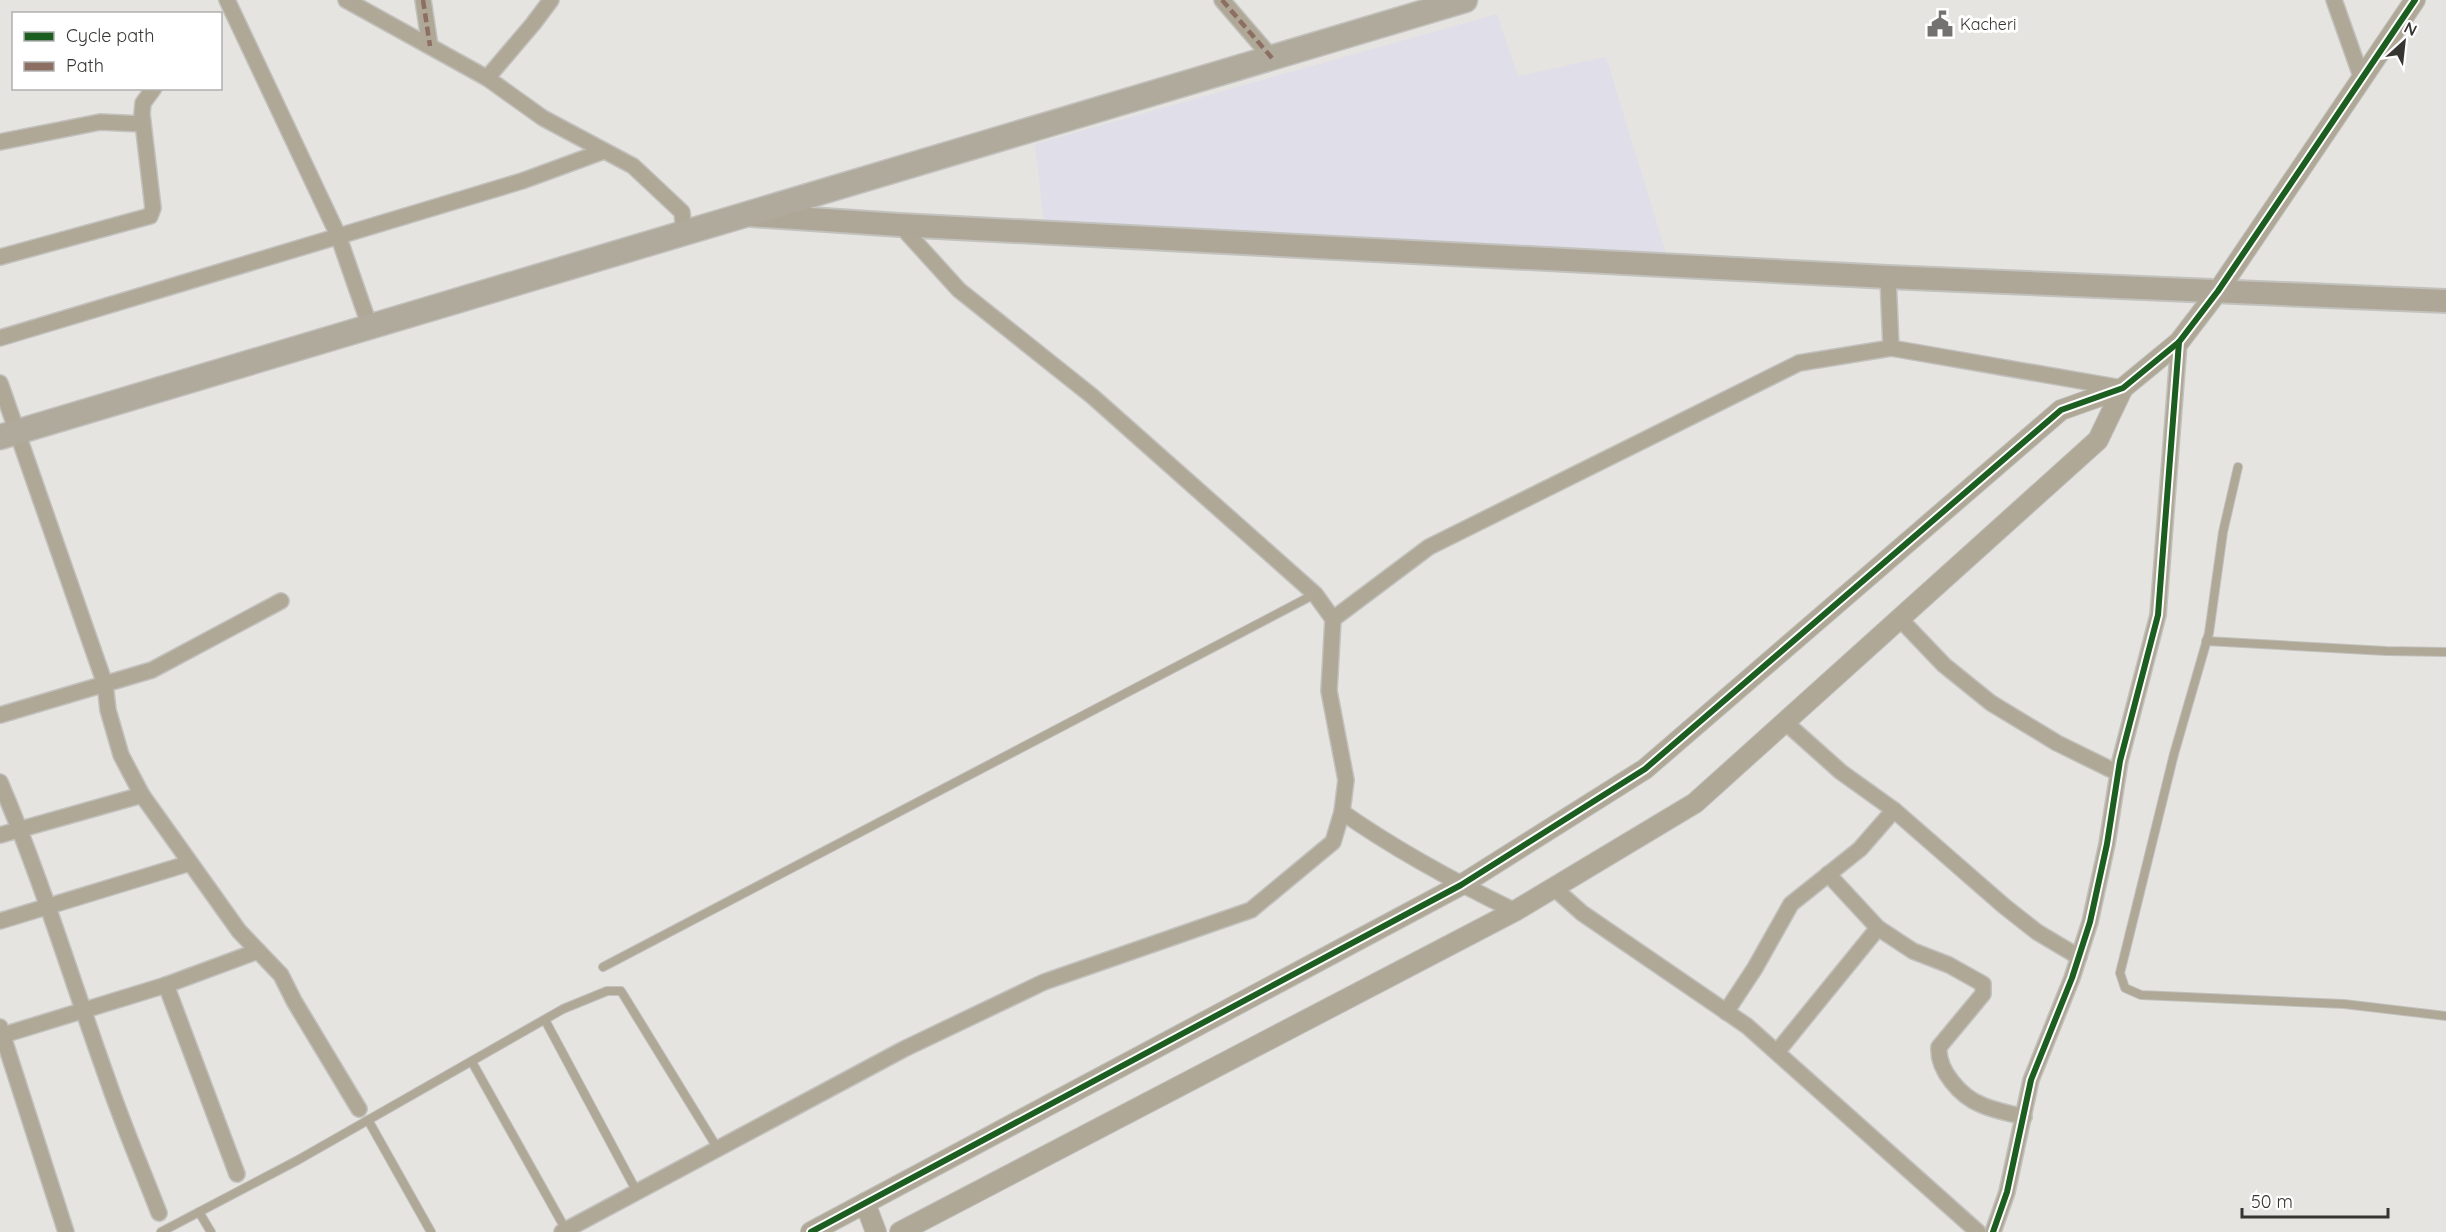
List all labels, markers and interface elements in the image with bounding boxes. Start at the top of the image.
public building icon: Kacheri [1925,9,1955,39]
legend [12,12,222,90]
north arrow [2374,12,2434,72]
place label: Kacheri [1960,14,2017,34]
text: N [2401,17,2421,40]
text: Cycle path [66,24,154,47]
text: Path [66,54,104,77]
scale bar [2242,1181,2388,1219]
text: 50 m [2251,1190,2293,1213]

